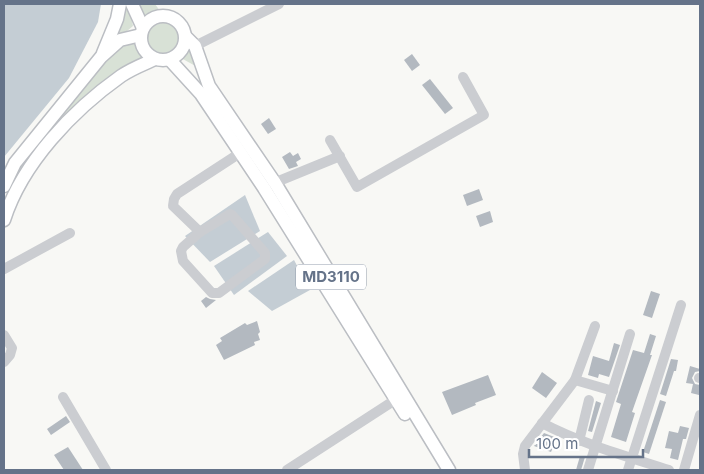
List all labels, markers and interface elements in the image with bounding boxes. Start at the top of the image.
road number: MD3110 [296,264,366,290]
scale bar [529,426,643,458]
text: 100 m [536,434,578,453]

